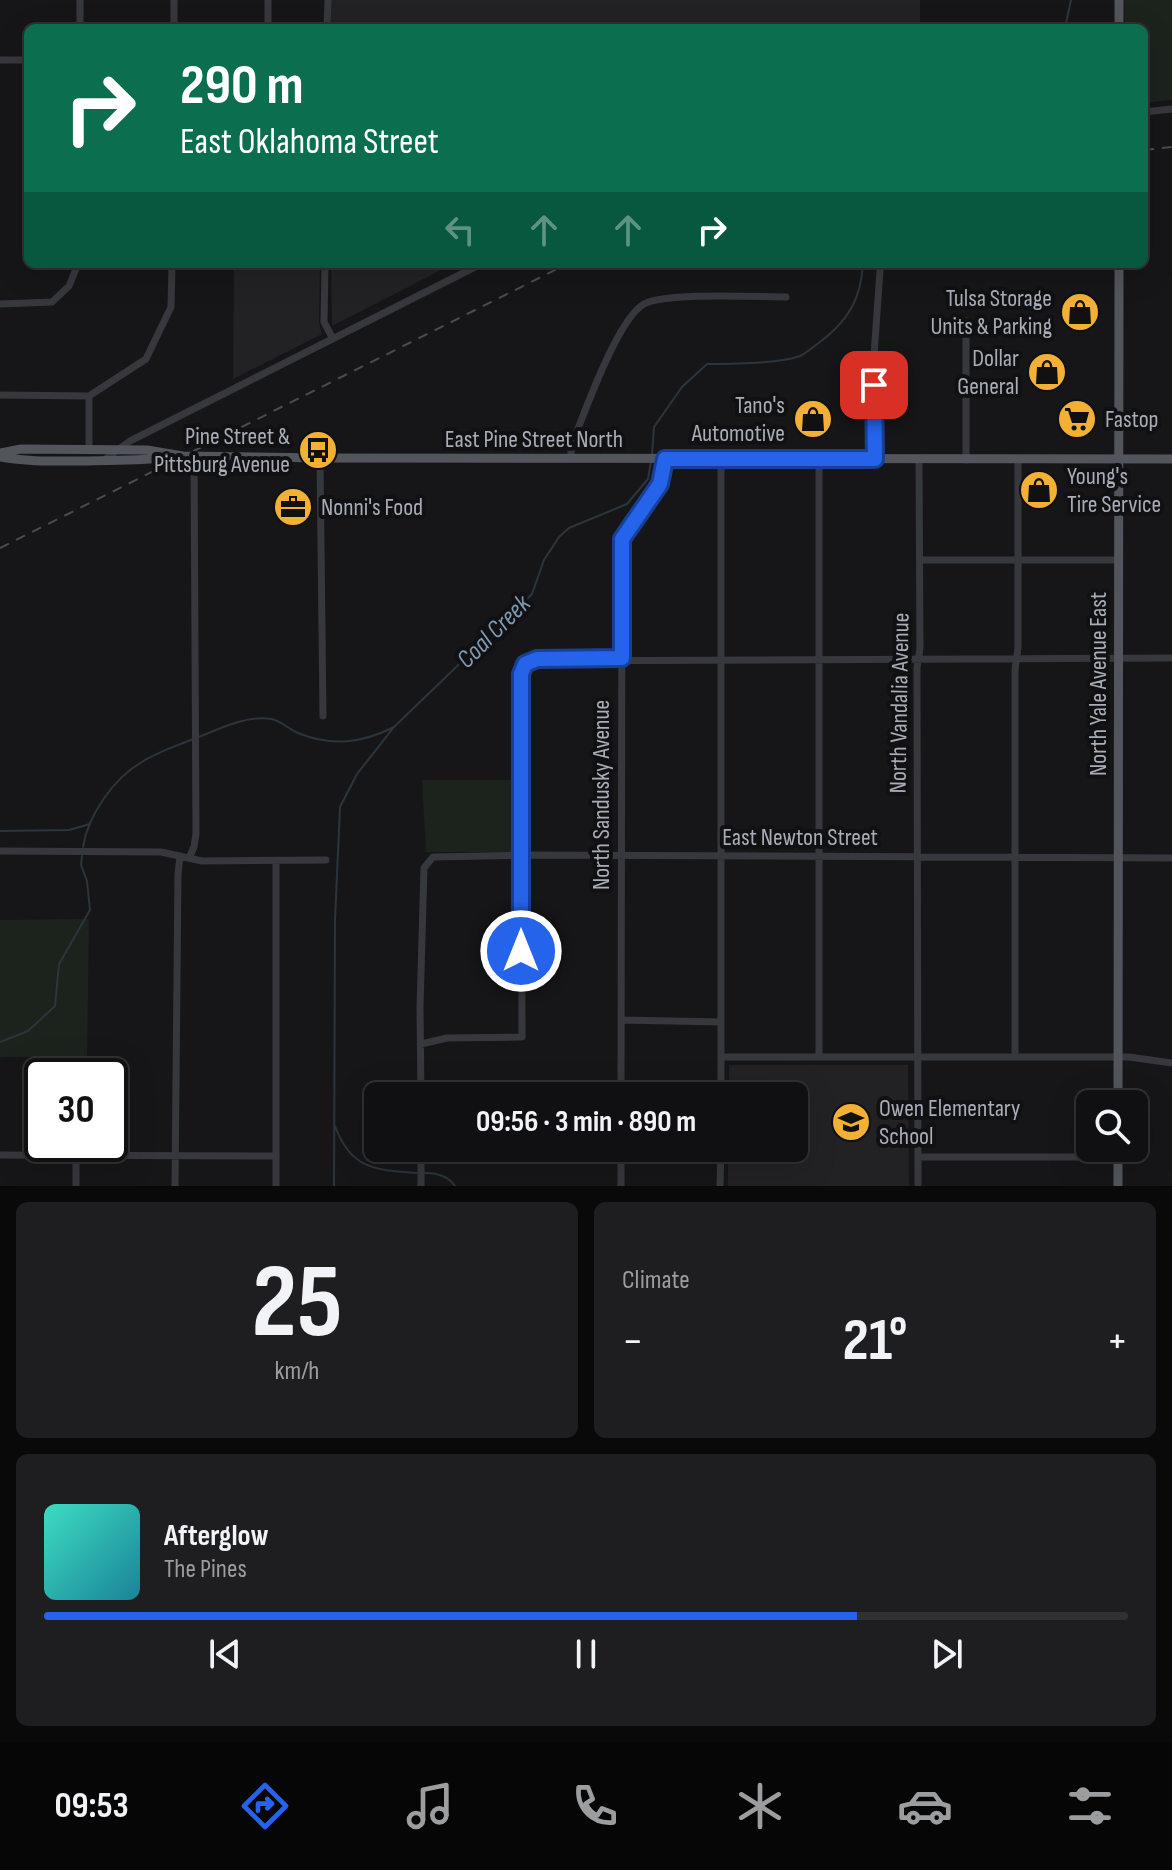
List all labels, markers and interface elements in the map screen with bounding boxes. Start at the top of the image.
text: 290 m [180,53,304,120]
icon: right [48,56,152,160]
text: East Oklahoma Street [180,121,439,164]
icon: left [438,208,482,252]
icon: ahead [522,208,566,252]
icon: ahead [606,208,650,252]
icon: right [690,208,734,252]
place label: Tulsa Storage Units & Parking [930,284,1052,341]
shop icon: Tulsa Storage Units & Parking [1059,291,1101,333]
place label: Dollar General [957,344,1019,401]
pin [840,351,908,419]
shop icon: Dollar General [1026,351,1068,393]
icon: arrive [852,363,896,407]
place label: Tano's Automotive [691,391,785,448]
shop icon: Tano's Automotive [792,398,834,440]
supermarket icon: Fastop [1056,398,1098,440]
place label: Fastop [1105,405,1159,434]
place label: Pine Street & Pittsburg Avenue [154,422,290,479]
street label: East Pine Street North [445,425,623,454]
bus stop icon: Pine Street & Pittsburg Avenue [297,429,339,471]
place label: Young's Tire Service [1067,462,1161,519]
shop icon: Young's Tire Service [1018,469,1060,511]
office icon: Nonni's Food [272,486,314,528]
place label: Nonni's Food [321,493,423,522]
water label: Coal Creek [451,588,538,675]
street label: North Yale Avenue East [1084,592,1113,776]
street label: North Vandalia Avenue [883,612,916,794]
street label: North Sandusky Avenue [587,700,616,890]
street label: East Newton Street [722,823,878,852]
position arrow [479,909,563,993]
speed limit sign: 30 [24,1058,128,1162]
map controls [1076,1090,1148,1162]
button: search [1076,1090,1148,1162]
place label: Owen Elementary School [879,1094,1020,1151]
school or university icon: Owen Elementary School [830,1101,872,1143]
text: 09:56 · 3 min · 890 m [476,1104,696,1140]
text: 25 [251,1241,343,1366]
text: Climate [622,1265,690,1296]
text: 21° [842,1305,908,1377]
text: − [622,1315,644,1368]
text: + [1106,1315,1128,1368]
text: km/h [275,1356,319,1387]
text: Afterglow [164,1518,269,1554]
text: The Pines [164,1554,247,1585]
icon: previous [203,1632,247,1676]
icon: pause [564,1632,608,1676]
icon: next [925,1632,969,1676]
icon: directions [237,1778,293,1834]
icon: music [402,1778,458,1834]
icon: phone [567,1778,623,1834]
icon: climate [732,1778,788,1834]
icon: car [897,1778,953,1834]
icon: filters [1062,1778,1118,1834]
text: 09:53 [54,1785,129,1828]

